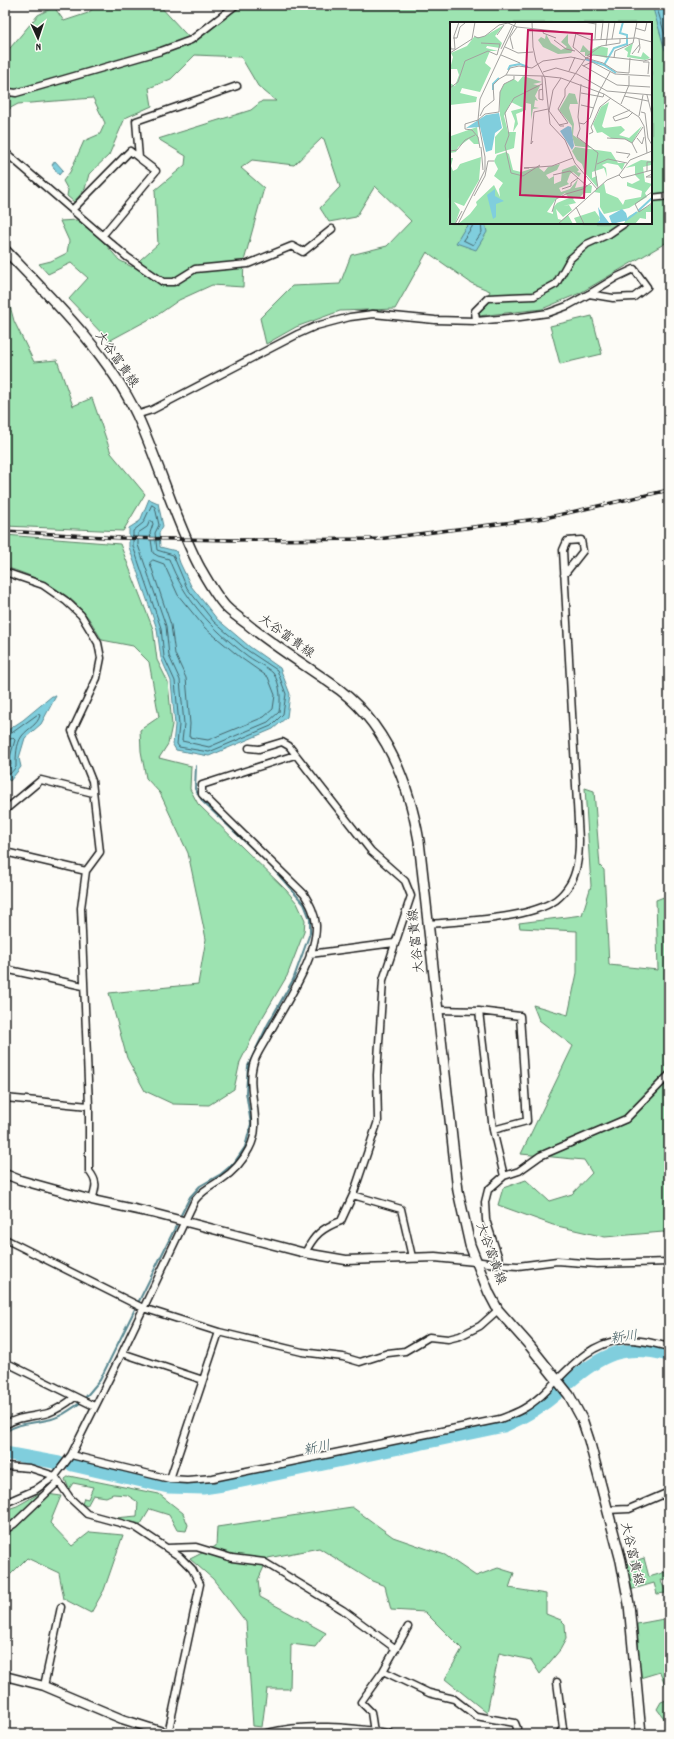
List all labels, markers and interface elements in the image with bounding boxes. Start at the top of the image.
north arrow [18,18,58,58]
inset map [450,22,652,224]
text: N [35,38,42,54]
street label: 大谷富貴線 [90,328,143,393]
street label: 大谷富貴線 [254,610,319,664]
street label: 大谷富貴線 [404,907,430,974]
street label: 大谷富貴線 [470,1220,510,1289]
water label: 新川 [609,1326,639,1350]
water label: 新川 [301,1436,333,1462]
street label: 大谷富貴線 [614,1520,648,1589]

